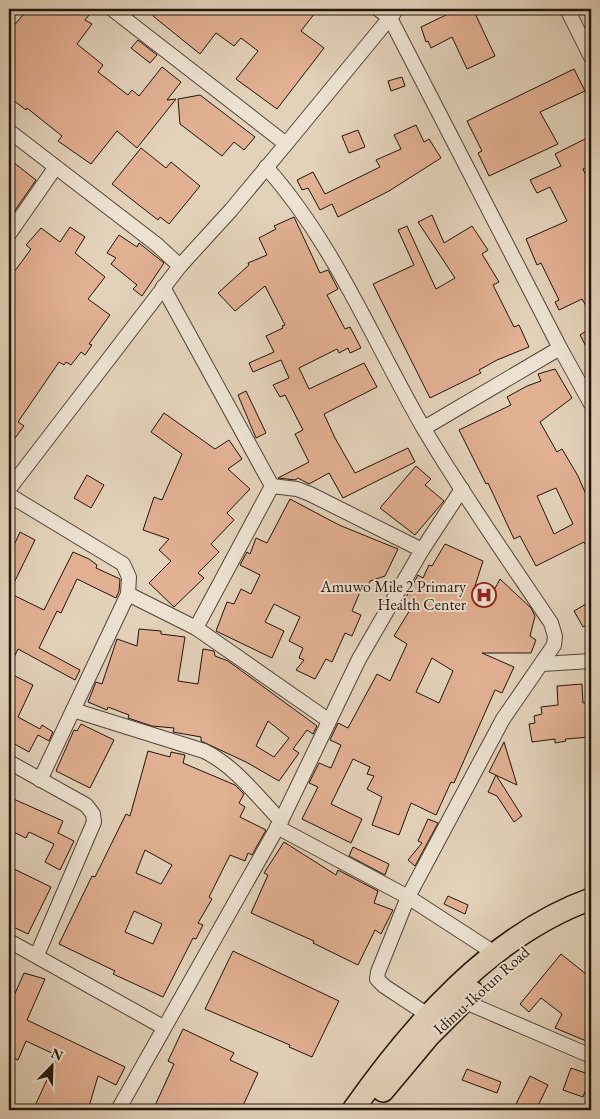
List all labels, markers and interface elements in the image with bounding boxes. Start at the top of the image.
place label: Amuwo Mile 2 Primary Health Center [320,576,467,615]
hospital icon: Amuwo Mile 2 Primary Health Center [471,582,497,608]
street label: Idimu-Ikotun Road [429,941,534,1039]
north arrow [28,1042,78,1092]
text: N [48,1044,66,1065]

